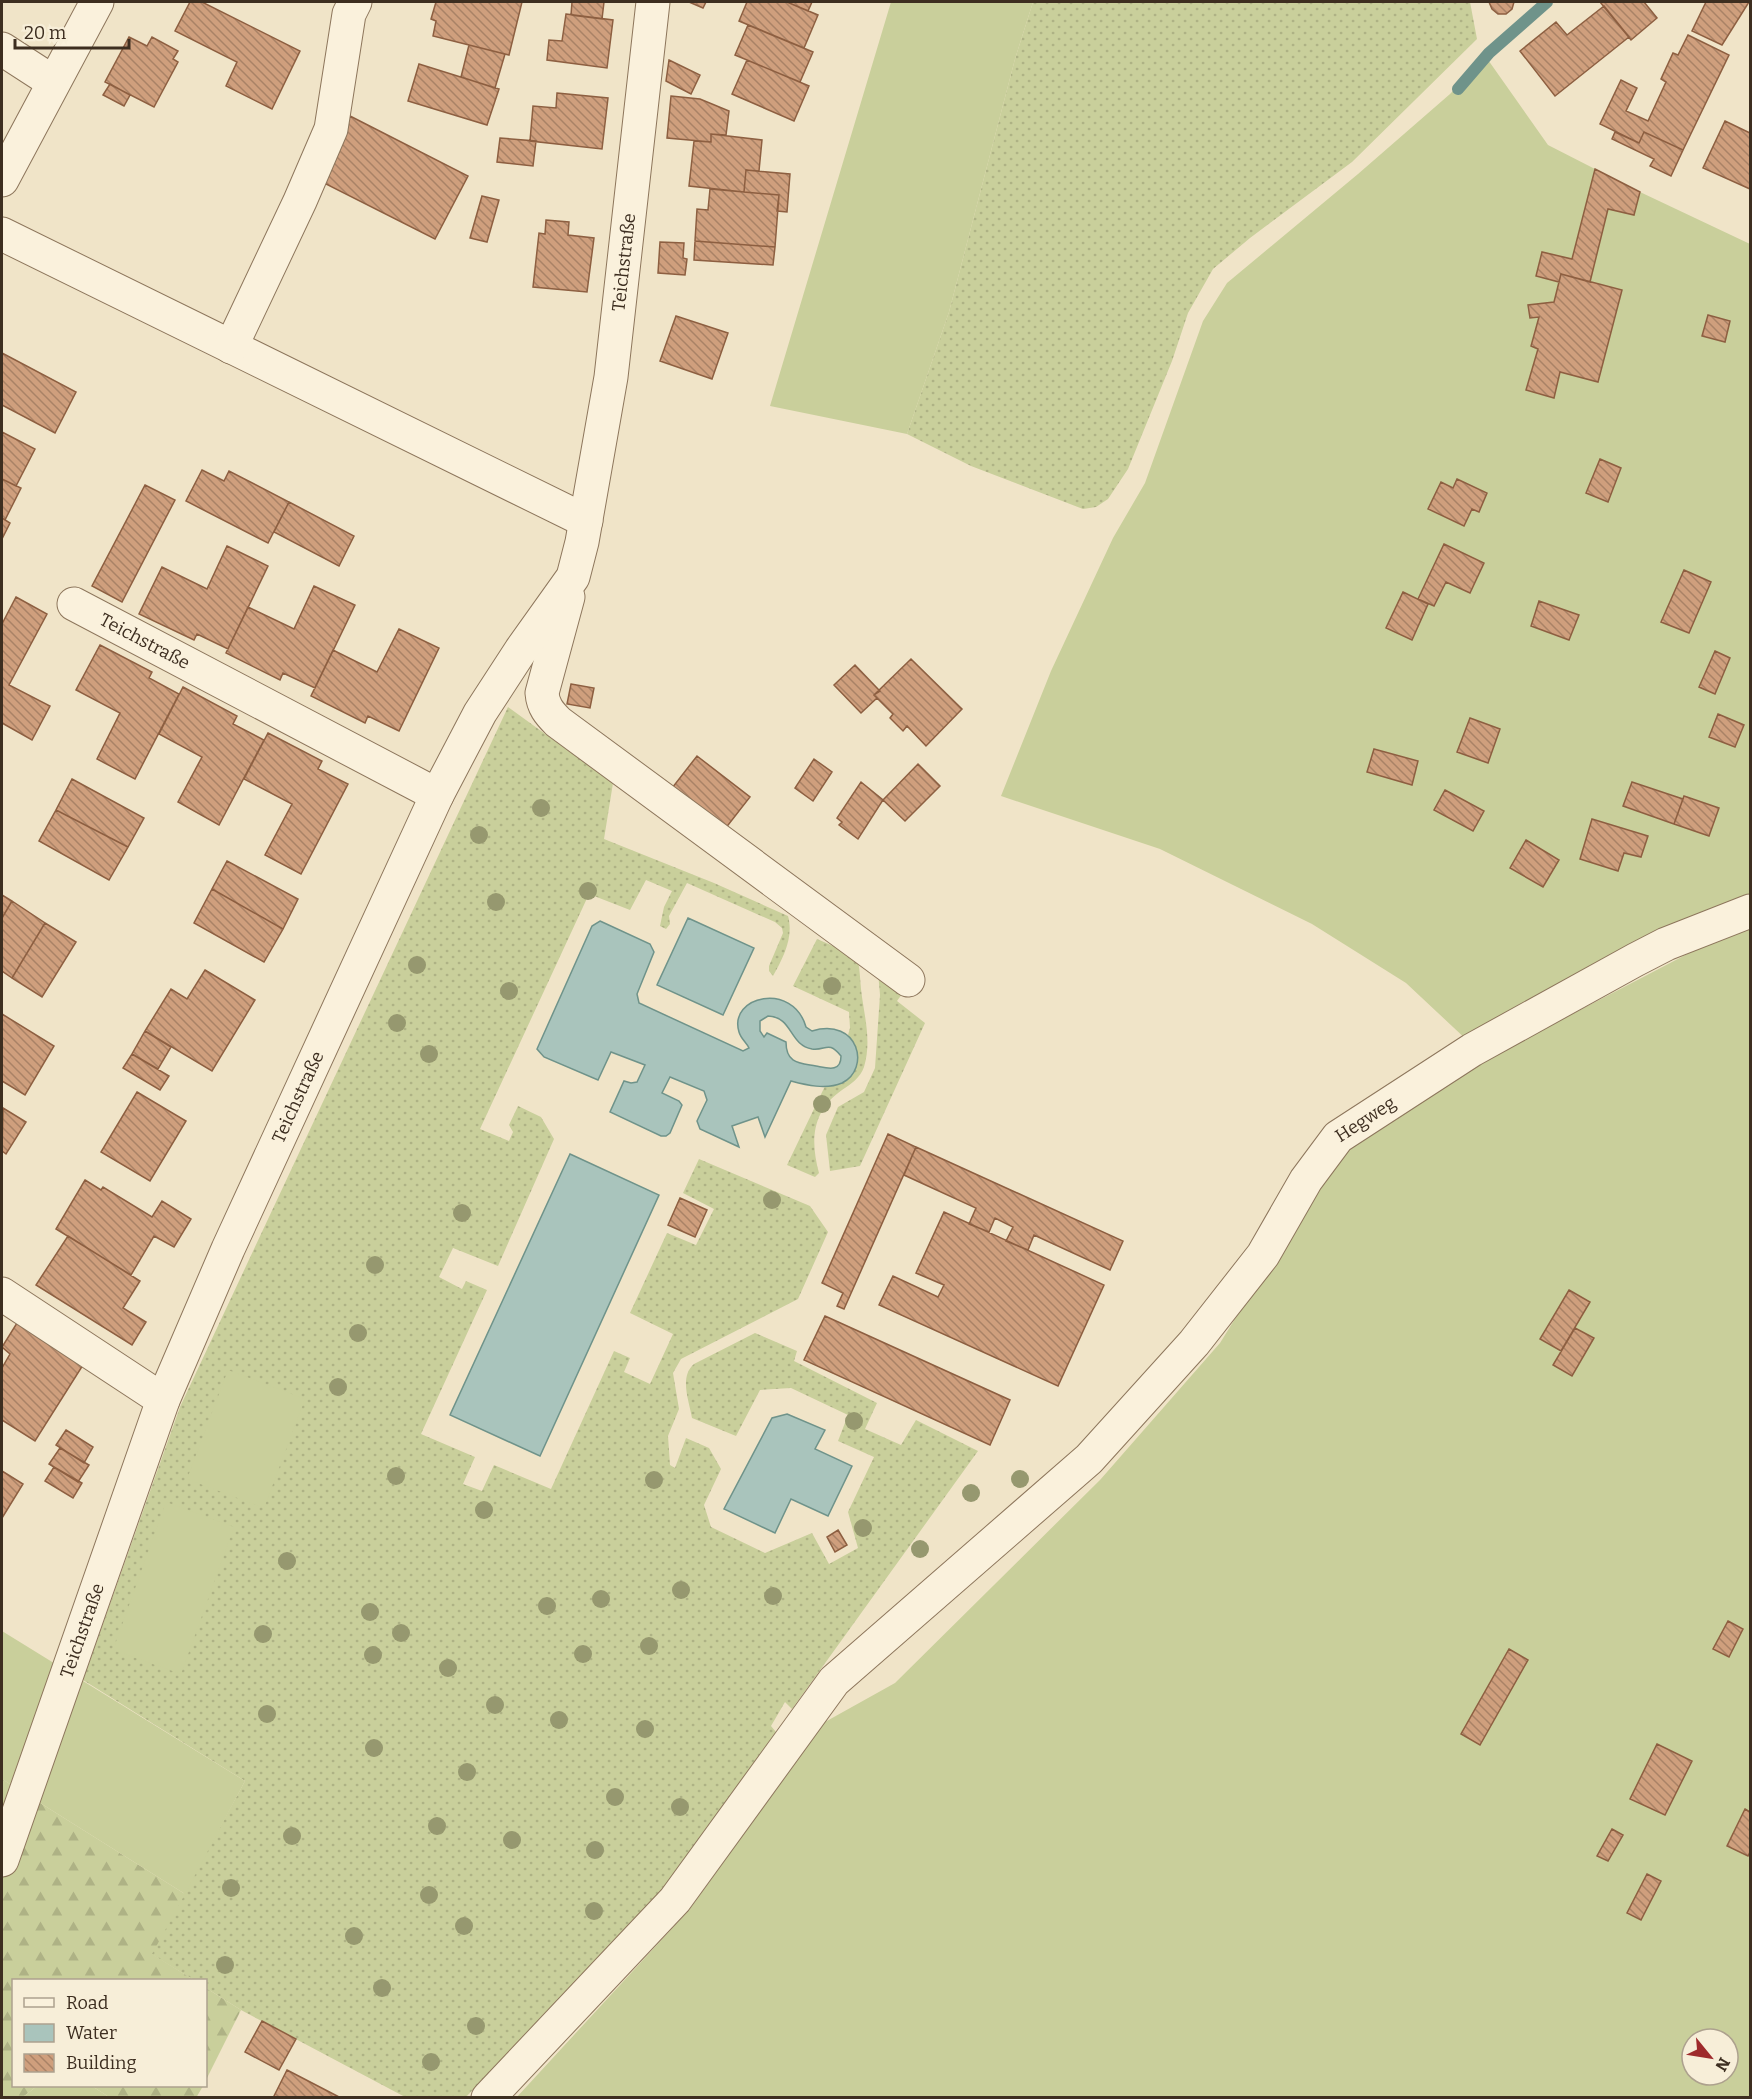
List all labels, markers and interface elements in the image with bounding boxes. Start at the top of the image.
scale bar [15,12,129,50]
text: 20 m [24,22,66,44]
street label: Teichstraße [607,212,640,313]
street label: Teichstraße [96,609,194,674]
street label: Teichstraße [267,1048,329,1147]
street label: Hegweg [1331,1092,1400,1147]
street label: Teichstraße [56,1580,109,1681]
legend [12,1979,207,2087]
text: Road [66,1992,109,2014]
text: Water [66,2022,117,2044]
north arrow [1680,2027,1740,2087]
text: Building [66,2052,137,2074]
text: N [1711,2054,1734,2074]

